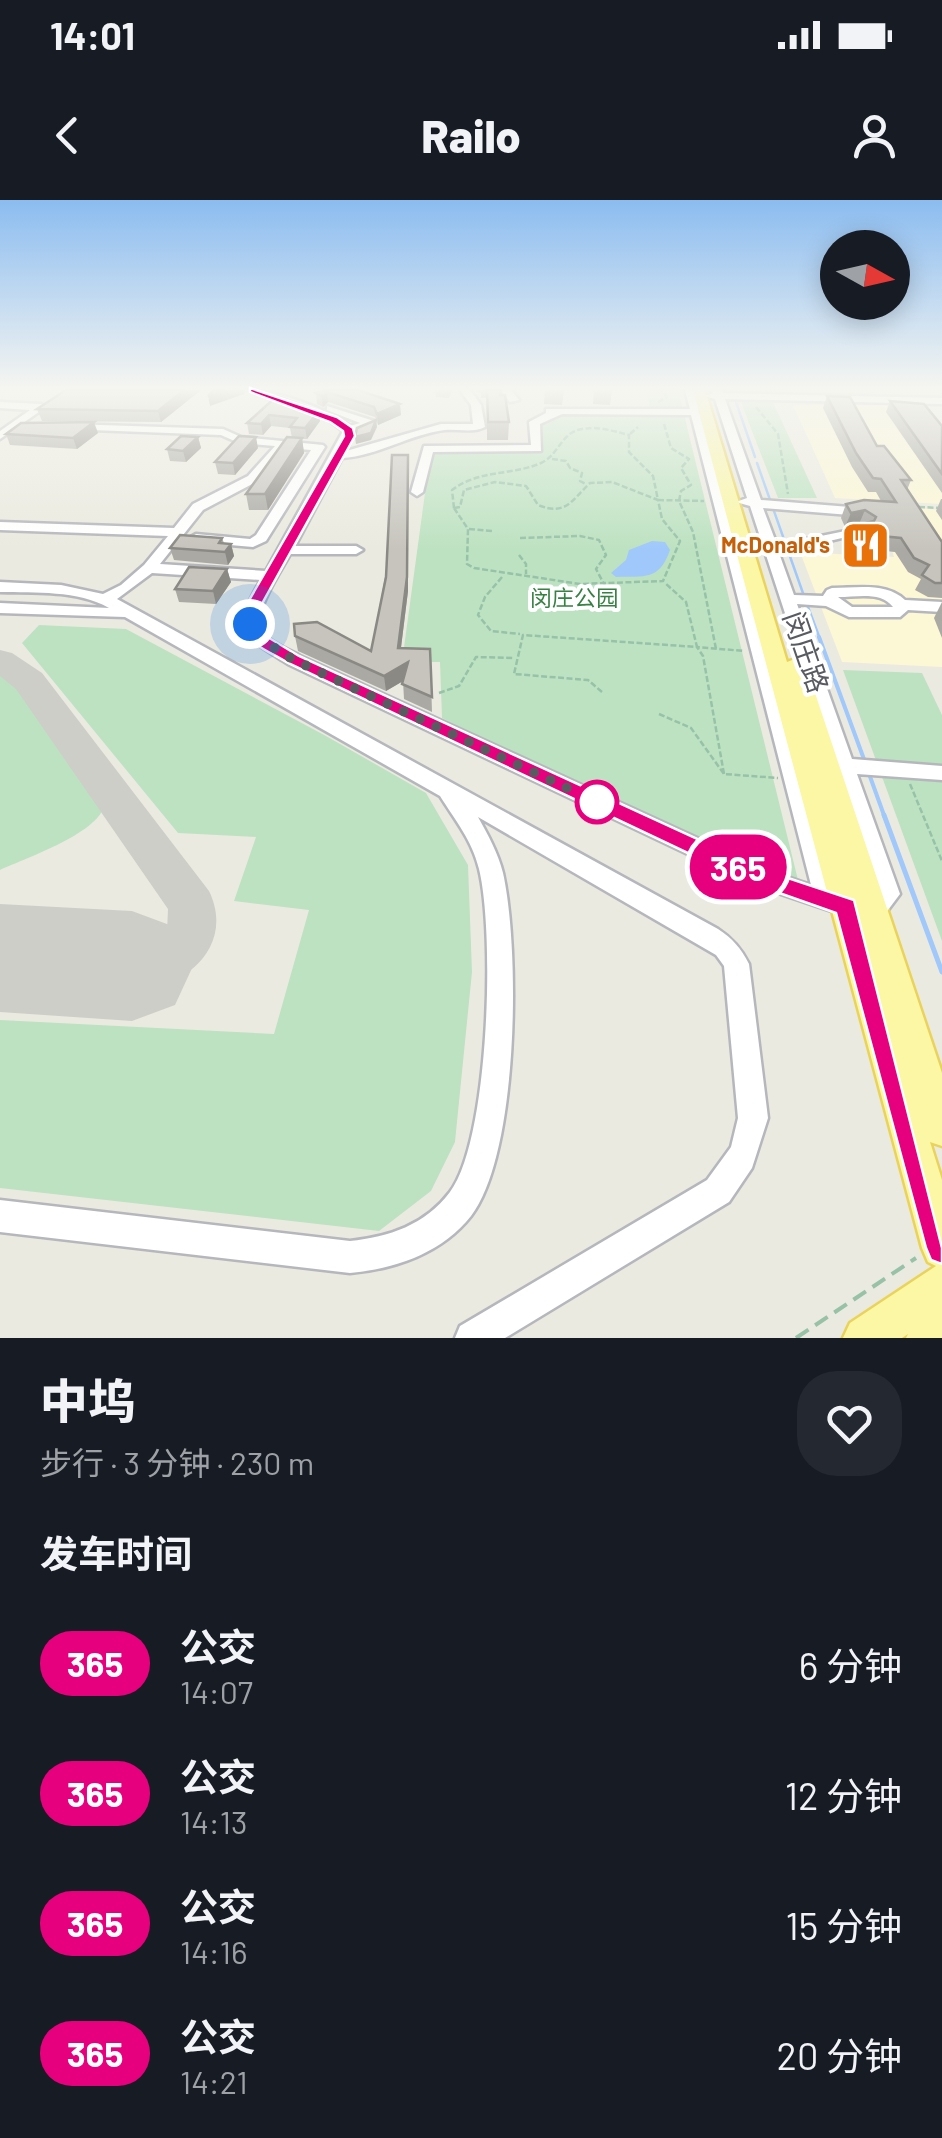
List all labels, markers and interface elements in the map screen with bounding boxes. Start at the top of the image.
text: 14:01 [50,12,135,58]
icon: back [40,108,95,163]
text: Railo [421,108,521,162]
icon: person [847,108,902,163]
north arrow [820,230,910,320]
map controls [820,230,910,320]
restaurant icon: McDonald's [839,519,891,571]
place label: McDonald's [721,531,830,557]
park label: 闵庄公园 [530,584,618,610]
your location [225,599,275,649]
street label: 闵庄路 [777,606,837,697]
unlabelled marker [576,781,618,823]
line badge: 365 [680,834,796,900]
text: 365 [710,846,766,888]
text: 中坞 [40,1371,136,1429]
button: heart [797,1371,902,1476]
text: 步行 · 3 分钟 · 230 m [40,1443,314,1481]
text: 发车时间 [40,1530,192,1576]
text: 公交 [180,1623,256,1669]
text: 365 [67,1642,123,1684]
text: 6 分钟 [799,1642,902,1688]
text: 14:07 [180,1672,253,1710]
text: 公交 [180,1753,256,1799]
text: 365 [67,1772,123,1814]
text: 12 分钟 [785,1772,902,1818]
text: 14:13 [180,1802,247,1840]
text: 公交 [180,1883,256,1929]
text: 365 [67,1902,123,1944]
text: 15 分钟 [786,1902,902,1948]
text: 14:16 [180,1932,247,1970]
text: 公交 [180,2013,256,2059]
text: 365 [67,2032,123,2074]
text: 20 分钟 [777,2032,902,2078]
text: 14:21 [180,2062,248,2100]

